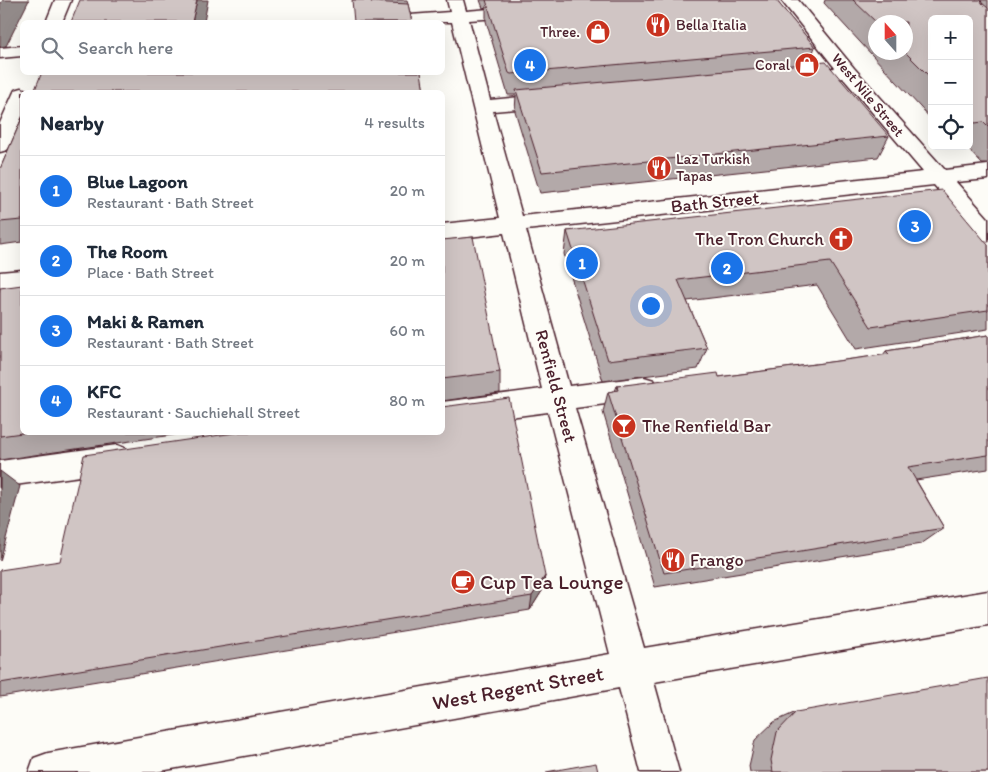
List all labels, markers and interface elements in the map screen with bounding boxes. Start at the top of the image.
restaurant icon: Bella Italia [645,12,671,38]
north arrow [868,15,913,60]
map controls [928,15,973,150]
button: + [928,15,973,60]
place label: Bella Italia [676,16,747,34]
shop icon: Three. [585,19,611,45]
search box [20,20,445,75]
place label: Three. [540,23,580,41]
icon: search [38,34,66,62]
text: Search here [78,36,173,59]
pin: 4 [514,46,546,84]
street label: West Nile Street [828,50,908,141]
shop icon: Coral [794,52,820,78]
place label: Coral [755,56,791,74]
button: − [928,60,973,105]
button: locate [928,105,973,150]
text: Nearby [40,110,104,135]
text: 4 results [364,113,425,132]
place label: Laz Turkish Tapas [676,150,750,185]
restaurant icon: Laz Turkish Tapas [646,155,672,181]
text: Blue Lagoon [87,170,188,193]
text: 1 [52,181,60,200]
text: 20 m [390,181,425,200]
street label: Bath Street [670,186,761,218]
text: Restaurant · Bath Street [87,193,254,212]
pin: 3 [899,207,931,245]
church icon: The Tron Church [828,226,854,252]
place label: The Tron Church [695,228,824,250]
text: The Room [87,240,168,263]
pin: 1 [566,244,598,282]
pin: 2 [711,249,743,287]
text: 2 [52,251,60,270]
text: 20 m [390,251,425,270]
text: Place · Bath Street [87,263,214,282]
your location [638,293,664,319]
text: Maki & Ramen [87,310,204,333]
text: 3 [52,321,60,340]
text: 60 m [390,321,425,340]
street label: Renfield Street [530,327,582,445]
text: Restaurant · Bath Street [87,333,254,352]
text: KFC [87,380,121,403]
text: 4 [51,391,61,410]
text: 80 m [389,391,425,410]
text: Restaurant · Sauchiehall Street [87,403,300,422]
bar icon: The Renfield Bar [611,413,637,439]
place label: The Renfield Bar [642,415,771,437]
restaurant icon: Frango [660,547,686,573]
place label: Frango [690,549,744,571]
cafe icon: Cup Tea Lounge [450,569,476,595]
place label: Cup Tea Lounge [480,569,624,594]
street label: West Regent Street [430,660,606,715]

